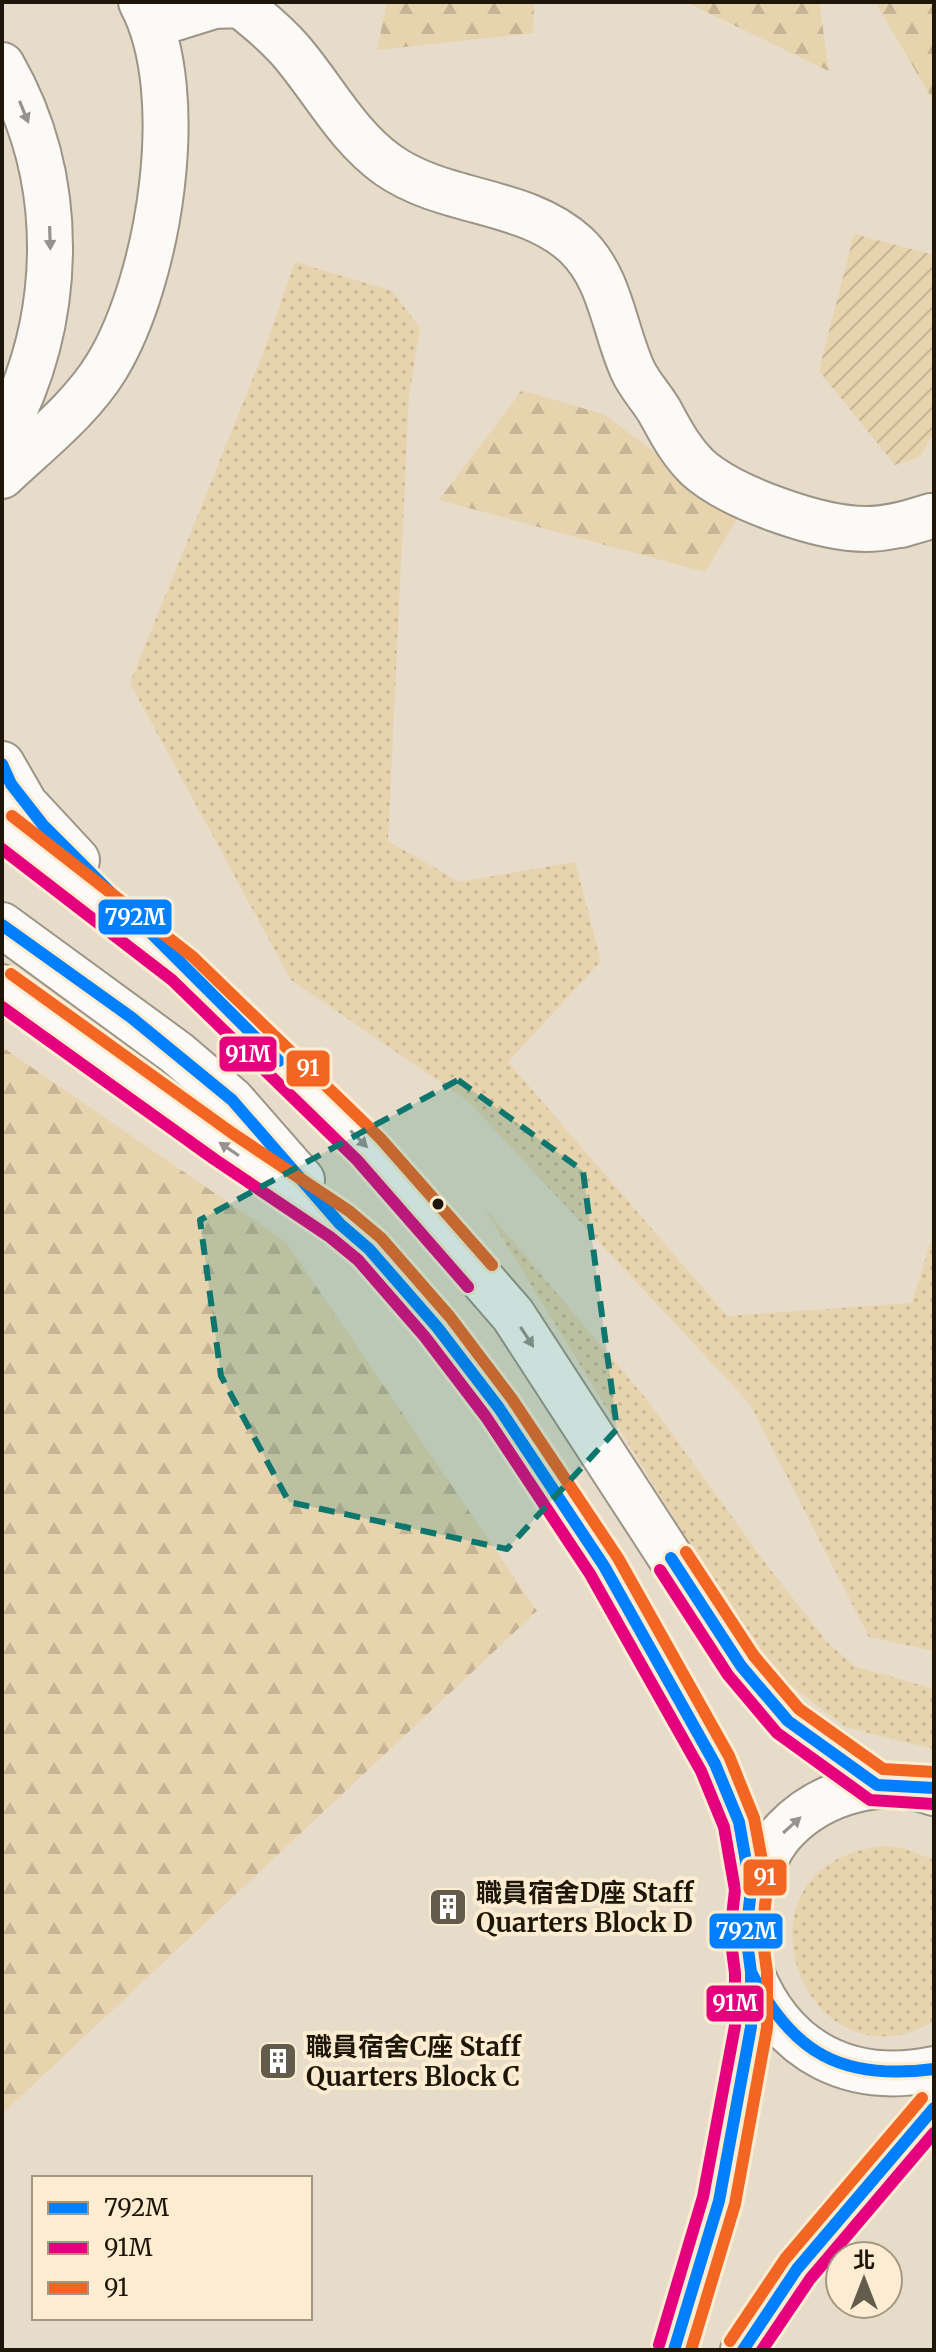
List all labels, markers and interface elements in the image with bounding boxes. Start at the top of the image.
one-way arrow [18,100,31,124]
one-way arrow [43,226,56,251]
line badge: 792M [97,898,173,936]
text: 792M [104,903,166,931]
line badge: 91M [218,1035,278,1073]
text: 91M [225,1040,271,1068]
line badge: 91 [285,1049,331,1088]
text: 91 [297,1054,320,1082]
one-way arrow [349,1129,368,1148]
one-way arrow [218,1142,239,1157]
unlabelled marker [430,1196,446,1212]
one-way arrow [519,1326,534,1348]
one-way arrow [782,1816,801,1834]
line badge: 91 [742,1858,788,1897]
text: 91 [754,1863,777,1891]
place label: 職員宿舍D座 Staff Quarters Block D [476,1876,695,1939]
building icon: 職員宿舍D座 Staff Quarters Block D [427,1886,469,1928]
line badge: 792M [708,1912,784,1950]
text: 792M [715,1917,777,1945]
line badge: 91M [705,1984,765,2023]
text: 91M [712,1989,758,2017]
place label: 職員宿舍C座 Staff Quarters Block C [306,2030,522,2093]
building icon: 職員宿舍C座 Staff Quarters Block C [257,2040,299,2082]
legend [32,2176,312,2320]
text: 792M [104,2192,169,2223]
text: 91M [104,2232,153,2263]
north arrow [824,2240,904,2320]
text: 北 [853,2246,875,2274]
text: 91 [104,2272,129,2303]

